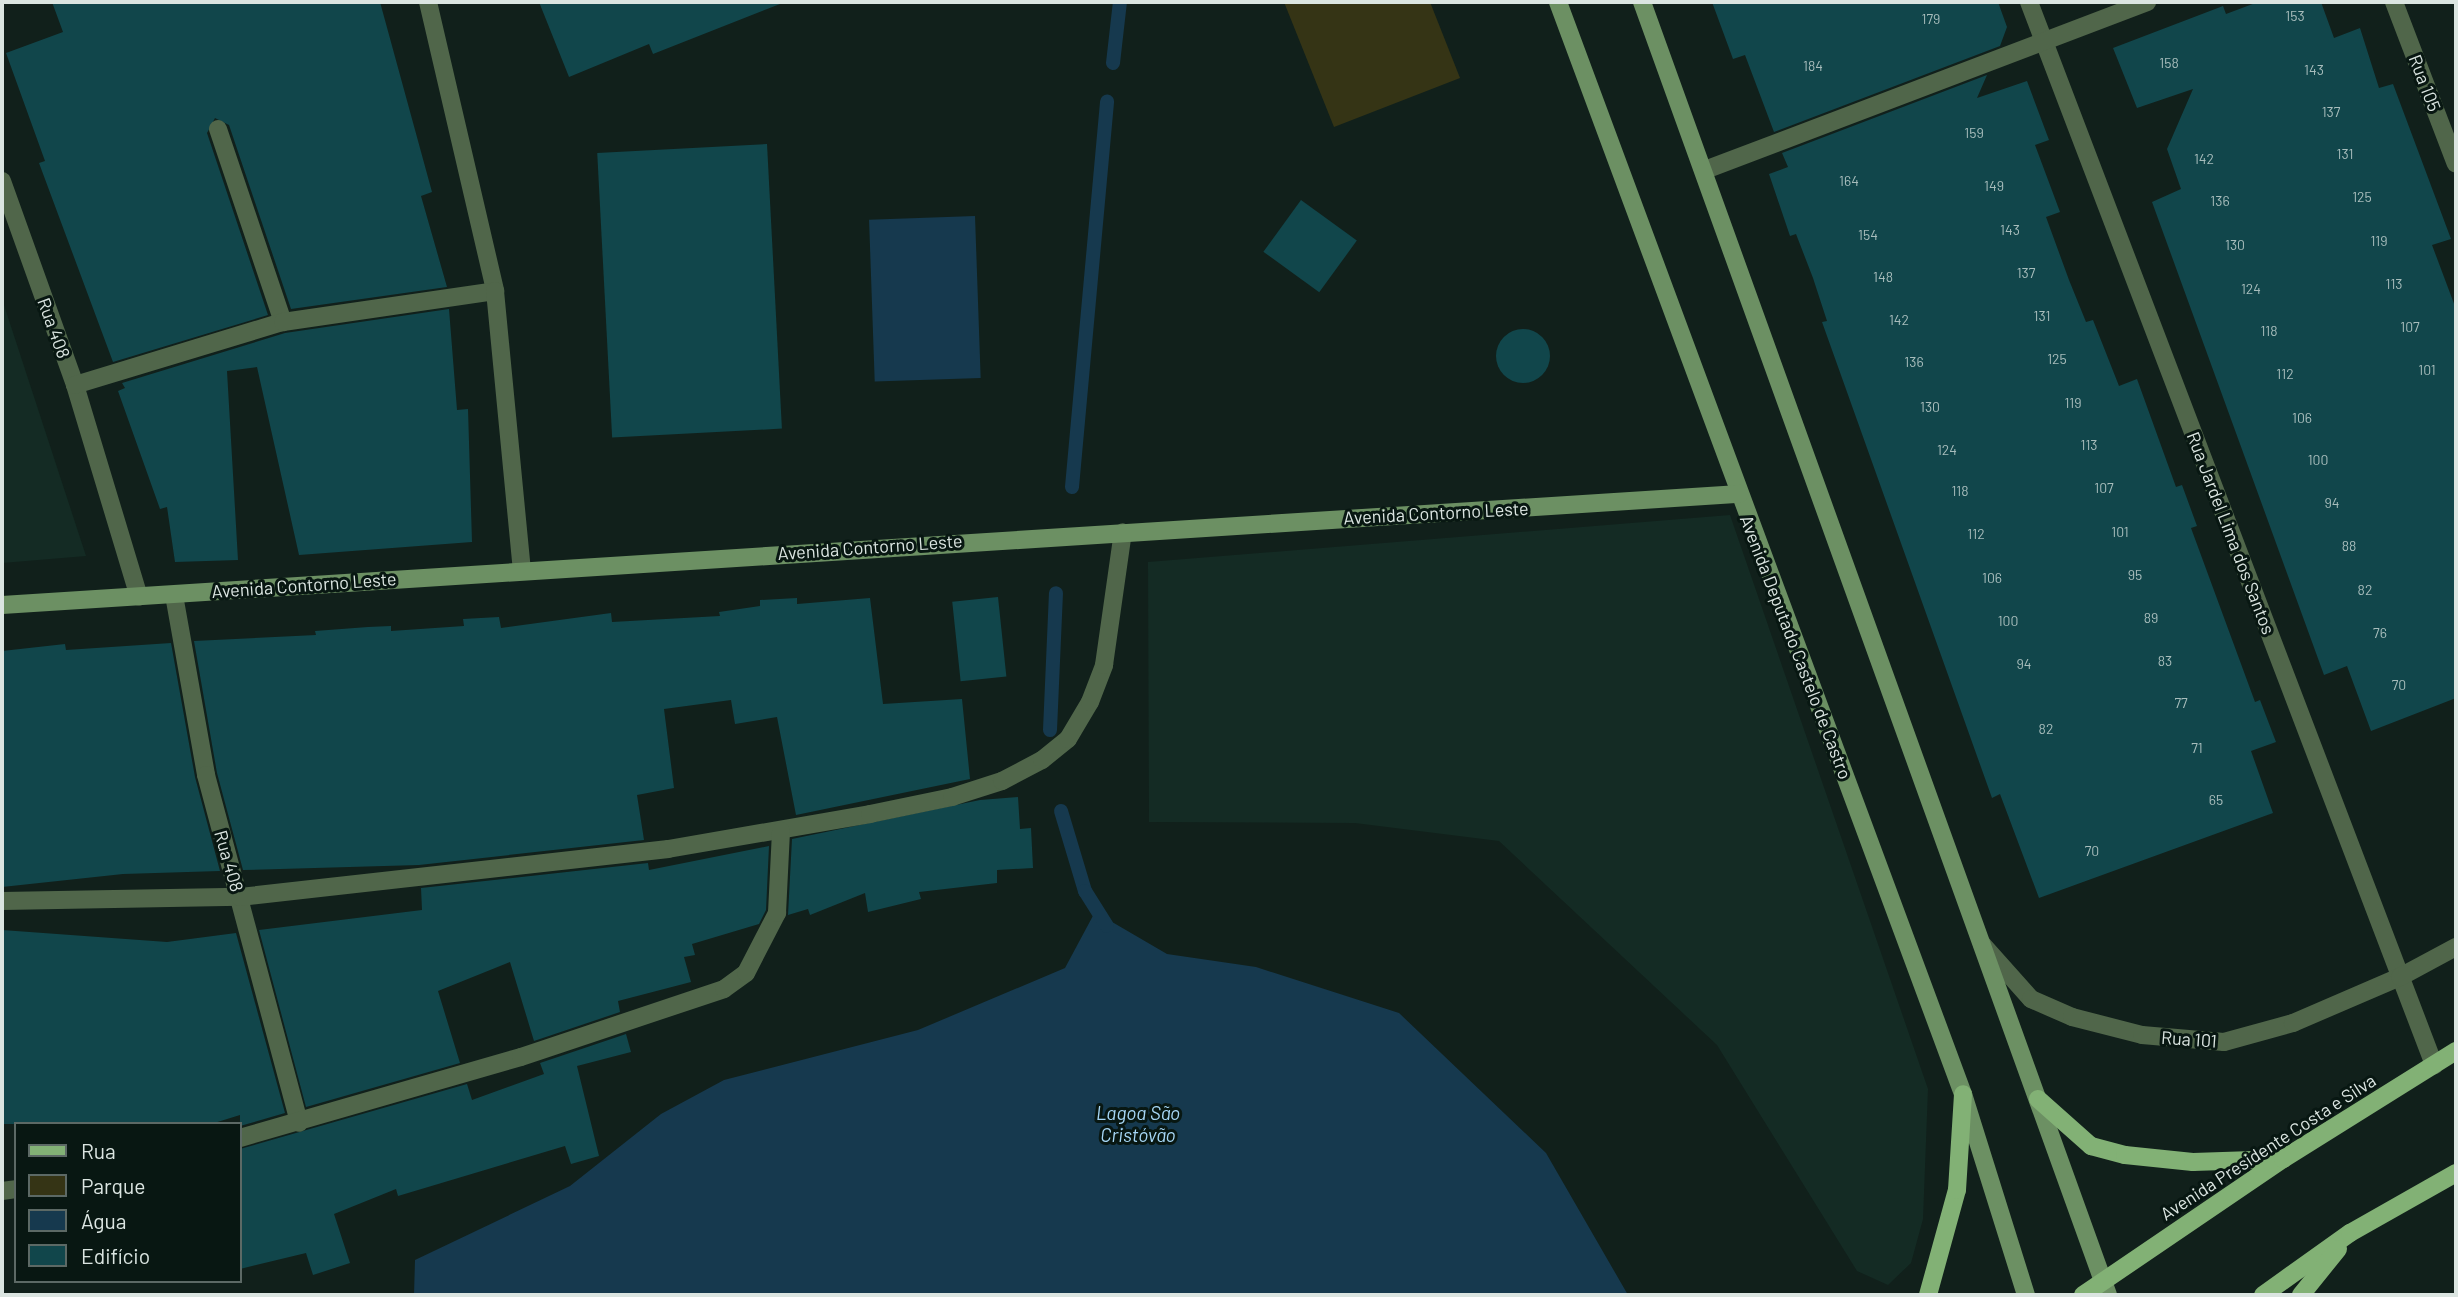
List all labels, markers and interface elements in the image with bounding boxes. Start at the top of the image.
house number: 153 [2285,8,2305,24]
house number: 179 [1922,11,1940,27]
street label: Rua 105 [2404,52,2446,114]
house number: 158 [2159,55,2179,71]
house number: 184 [1803,58,1823,74]
house number: 143 [2304,62,2324,78]
house number: 137 [2322,104,2340,120]
house number: 159 [1964,125,1984,141]
house number: 131 [2337,146,2353,162]
house number: 142 [2194,151,2214,167]
house number: 164 [1839,173,1859,189]
house number: 149 [1984,178,2004,194]
house number: 125 [2352,189,2372,205]
house number: 136 [2210,193,2230,209]
house number: 143 [2000,222,2020,238]
house number: 154 [1858,227,1878,243]
house number: 119 [2370,233,2388,249]
house number: 130 [2225,237,2245,253]
house number: 137 [2017,265,2035,281]
house number: 148 [1873,269,1893,285]
house number: 113 [2385,276,2403,292]
house number: 124 [2241,281,2261,297]
street label: Rua 408 [33,295,75,361]
house number: 131 [2034,308,2050,324]
house number: 142 [1889,312,1909,328]
house number: 107 [2400,319,2420,335]
house number: 118 [2260,323,2278,339]
house number: 125 [2047,351,2067,367]
house number: 136 [1904,354,1924,370]
house number: 101 [2418,362,2436,378]
house number: 112 [2276,366,2294,382]
house number: 119 [2064,395,2082,411]
house number: 130 [1920,399,1940,415]
house number: 106 [2292,410,2312,426]
street label: Rua Jardel Lima dos Santos [2182,429,2280,637]
house number: 113 [2080,437,2098,453]
house number: 124 [1937,442,1957,458]
house number: 100 [2308,452,2328,468]
house number: 107 [2094,480,2114,496]
house number: 118 [1951,483,1969,499]
house number: 94 [2324,495,2340,511]
street label: Avenida Contorno Leste [1343,497,1529,529]
street label: Avenida Deputado Castelo de Castro [1736,512,1856,782]
house number: 101 [2111,524,2129,540]
house number: 112 [1967,526,1985,542]
street label: Avenida Contorno Leste [777,530,963,564]
house number: 88 [2342,538,2356,554]
house number: 95 [2128,567,2142,583]
street label: Avenida Contorno Leste [211,568,397,602]
house number: 106 [1982,570,2002,586]
house number: 82 [2358,582,2372,598]
house number: 89 [2144,610,2158,626]
house number: 100 [1998,613,2018,629]
house number: 76 [2373,625,2387,641]
house number: 83 [2158,653,2172,669]
house number: 94 [2016,656,2032,672]
house number: 70 [2392,677,2406,693]
house number: 77 [2174,695,2188,711]
house number: 82 [2039,721,2053,737]
house number: 71 [2191,740,2203,756]
house number: 65 [2209,792,2223,808]
street label: Rua 408 [210,828,248,894]
house number: 70 [2085,843,2099,859]
street label: Rua 101 [2160,1026,2218,1052]
street label: Avenida Presidente Costa e Silva [2156,1069,2380,1225]
water label: Lagoa São Cristóvão [1096,1102,1180,1146]
legend [14,1122,242,1283]
text: Rua [81,1138,116,1163]
text: Parque [81,1173,146,1198]
text: Água [81,1208,127,1233]
text: Edifício [81,1243,150,1268]

